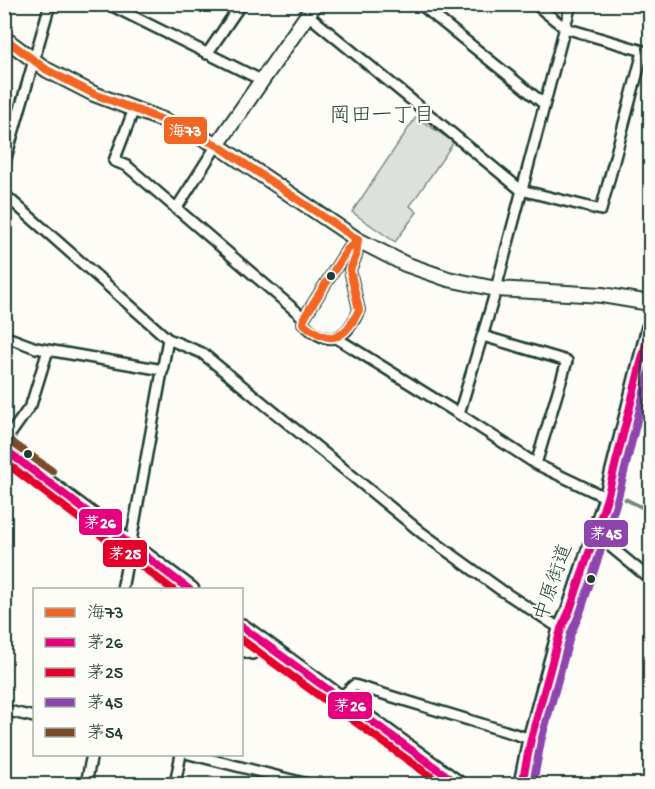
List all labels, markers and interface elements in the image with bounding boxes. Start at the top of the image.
district label: 岡田一丁目 [330,105,435,130]
line badge: 海73 [163,116,208,145]
text: 海73 [169,123,201,143]
unlabelled marker [325,270,337,282]
unlabelled marker [22,448,34,460]
line badge: 茅26 [78,508,123,536]
text: 茅26 [84,515,117,535]
line badge: 茅45 [583,519,629,548]
text: 茅45 [590,526,623,546]
line badge: 茅25 [102,539,148,568]
street label: 中原街道 [529,541,579,625]
text: 茅25 [109,546,142,566]
unlabelled marker [585,573,597,585]
legend [33,588,243,756]
text: 海73 [87,603,124,625]
text: 茅26 [87,633,124,655]
text: 茅25 [87,663,123,685]
line badge: 茅26 [327,691,373,720]
text: 茅45 [87,693,123,715]
text: 茅26 [334,698,367,718]
text: 茅54 [87,723,123,745]

